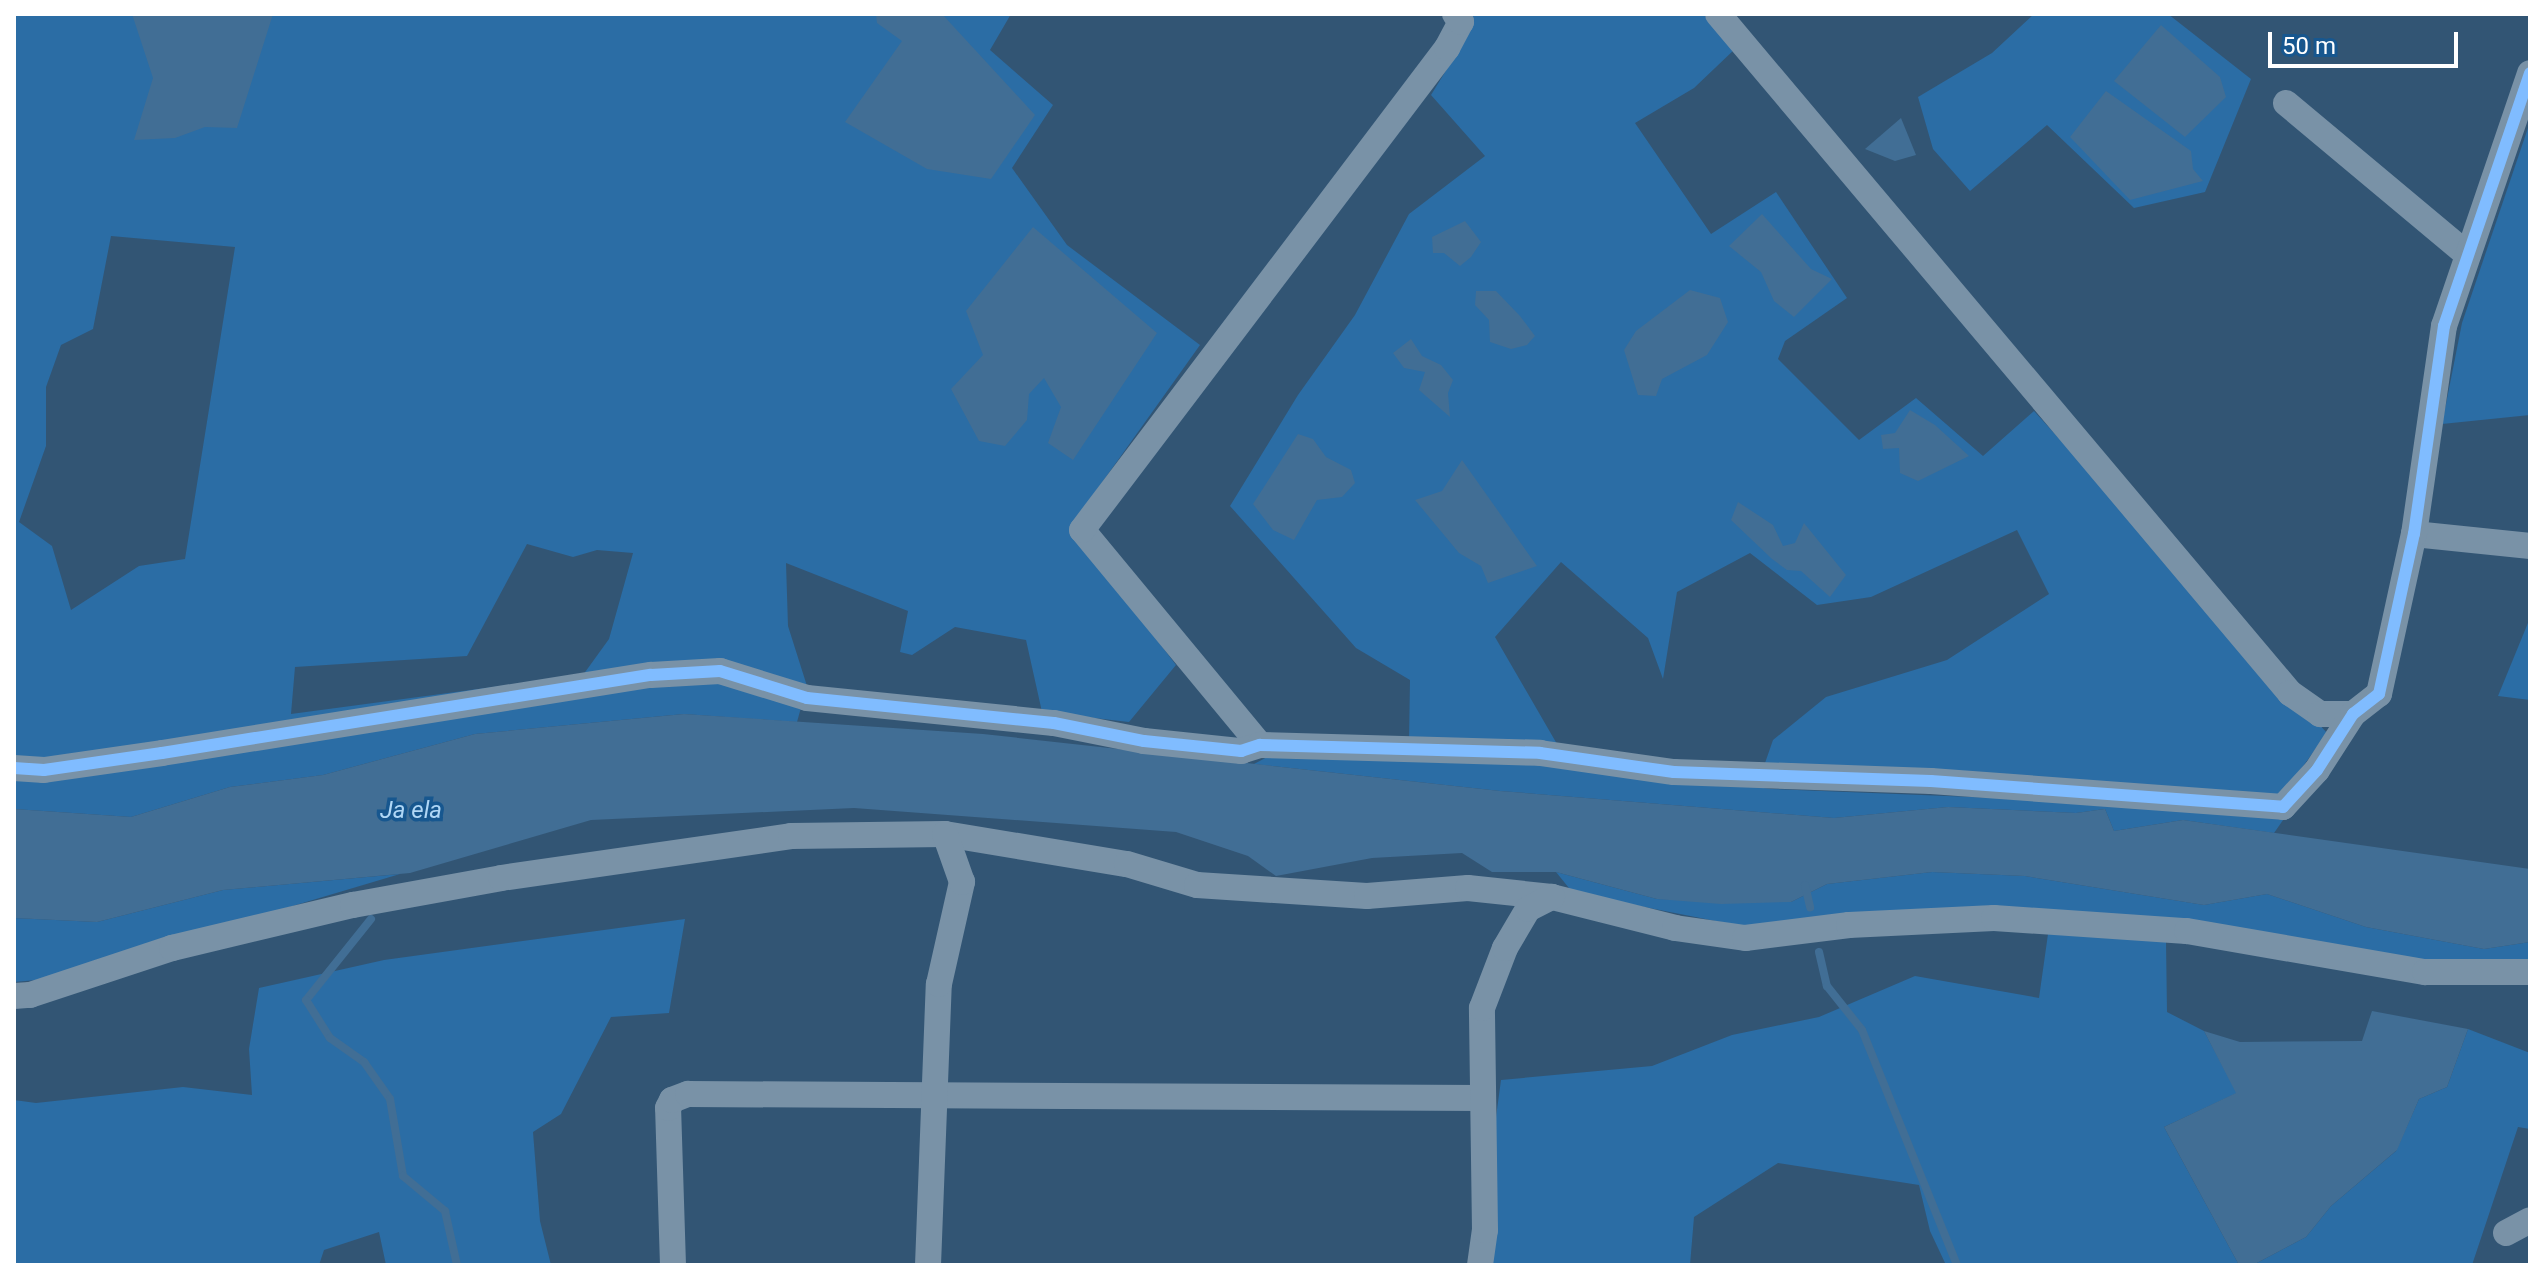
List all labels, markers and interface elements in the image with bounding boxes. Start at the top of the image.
scale bar [2272,16,2462,66]
text: 50 m [2282,32,2336,60]
water label: Ja ela [380,797,442,825]

